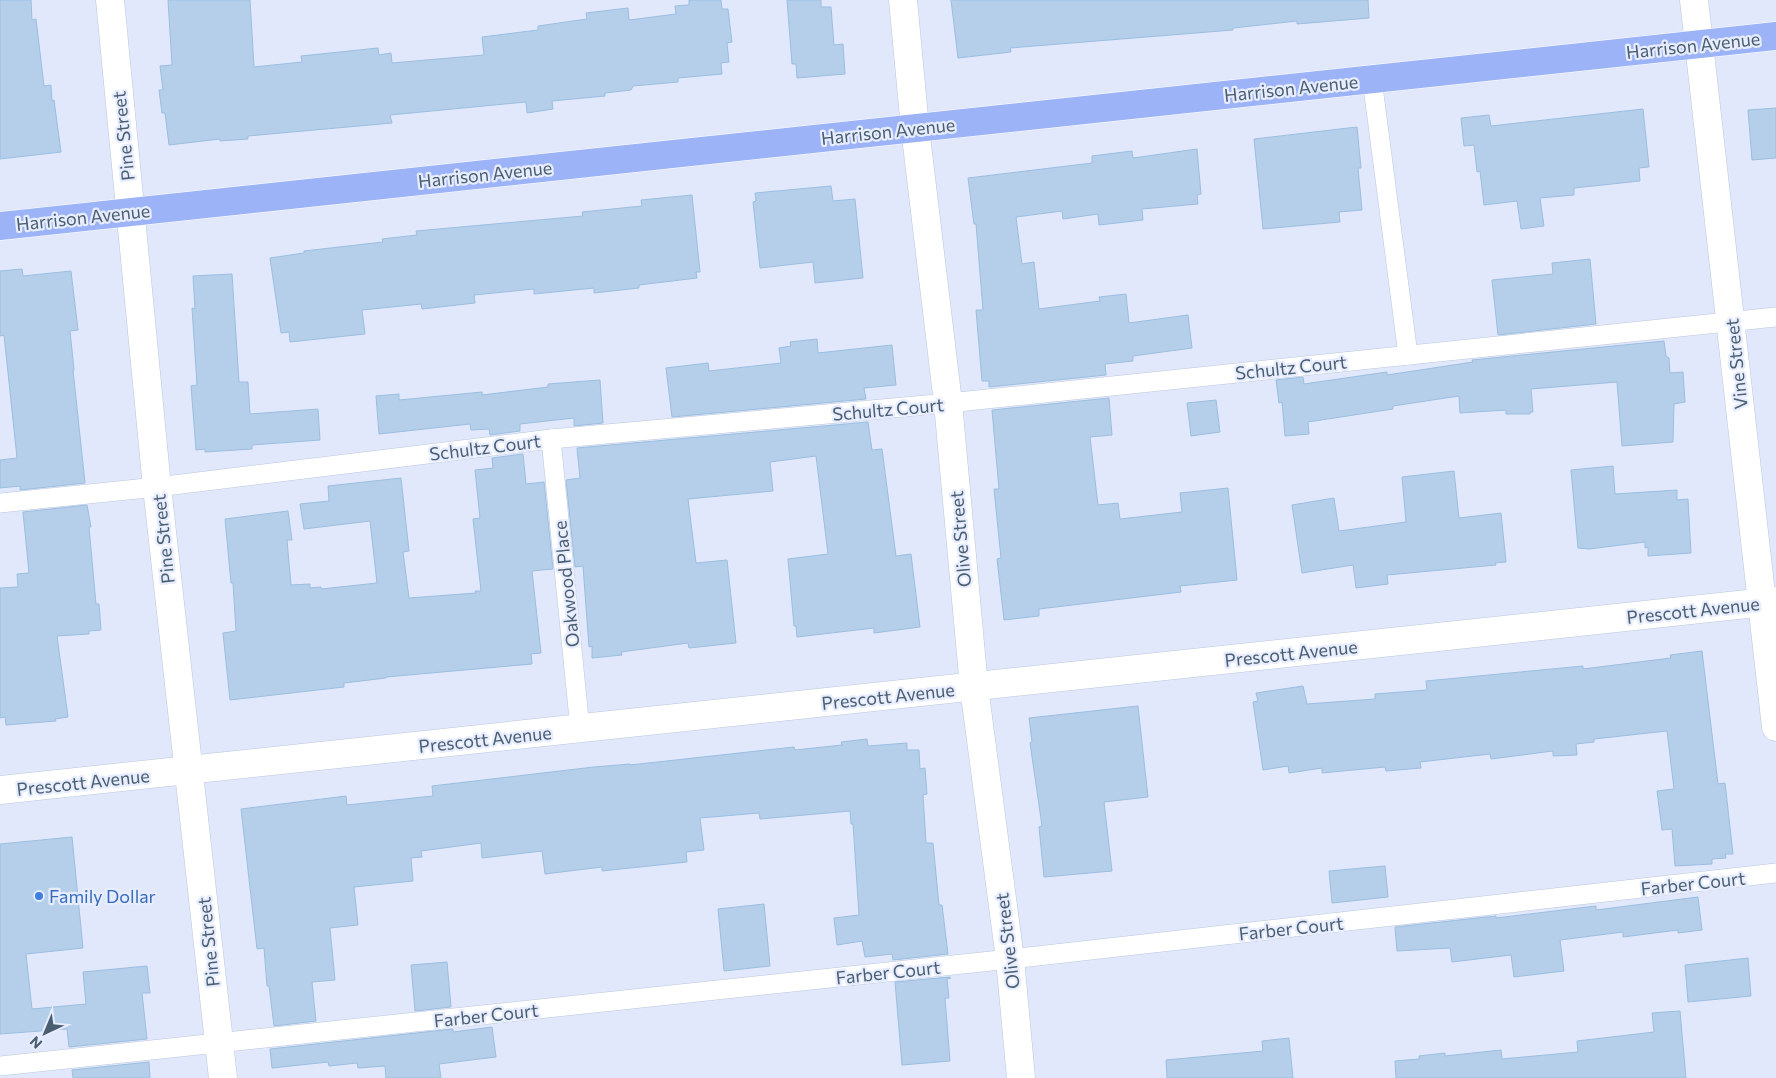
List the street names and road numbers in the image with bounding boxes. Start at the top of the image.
street label: Harrison Avenue [1625,27,1761,63]
street label: Harrison Avenue [1223,70,1359,106]
street label: Pine Street [107,90,139,182]
street label: Harrison Avenue [820,113,956,149]
street label: Harrison Avenue [417,156,553,192]
street label: Harrison Avenue [15,199,151,235]
street label: Vine Street [1720,318,1752,410]
street label: Schultz Court [1234,350,1348,384]
street label: Schultz Court [831,393,945,425]
street label: Schultz Court [428,429,542,465]
street label: Olive Street [945,490,975,588]
street label: Pine Street [147,493,179,585]
street label: Oakwood Place [548,520,584,648]
street label: Prescott Avenue [1625,592,1761,628]
street label: Prescott Avenue [1223,635,1359,671]
street label: Prescott Avenue [820,678,956,714]
street label: Prescott Avenue [417,721,553,757]
street label: Prescott Avenue [15,764,151,800]
street label: Farber Court [1640,867,1746,899]
street label: Olive Street [990,892,1024,990]
street label: Pine Street [192,896,224,988]
street label: Farber Court [1238,912,1344,944]
street label: Farber Court [835,956,941,988]
street label: Farber Court [433,999,539,1031]

